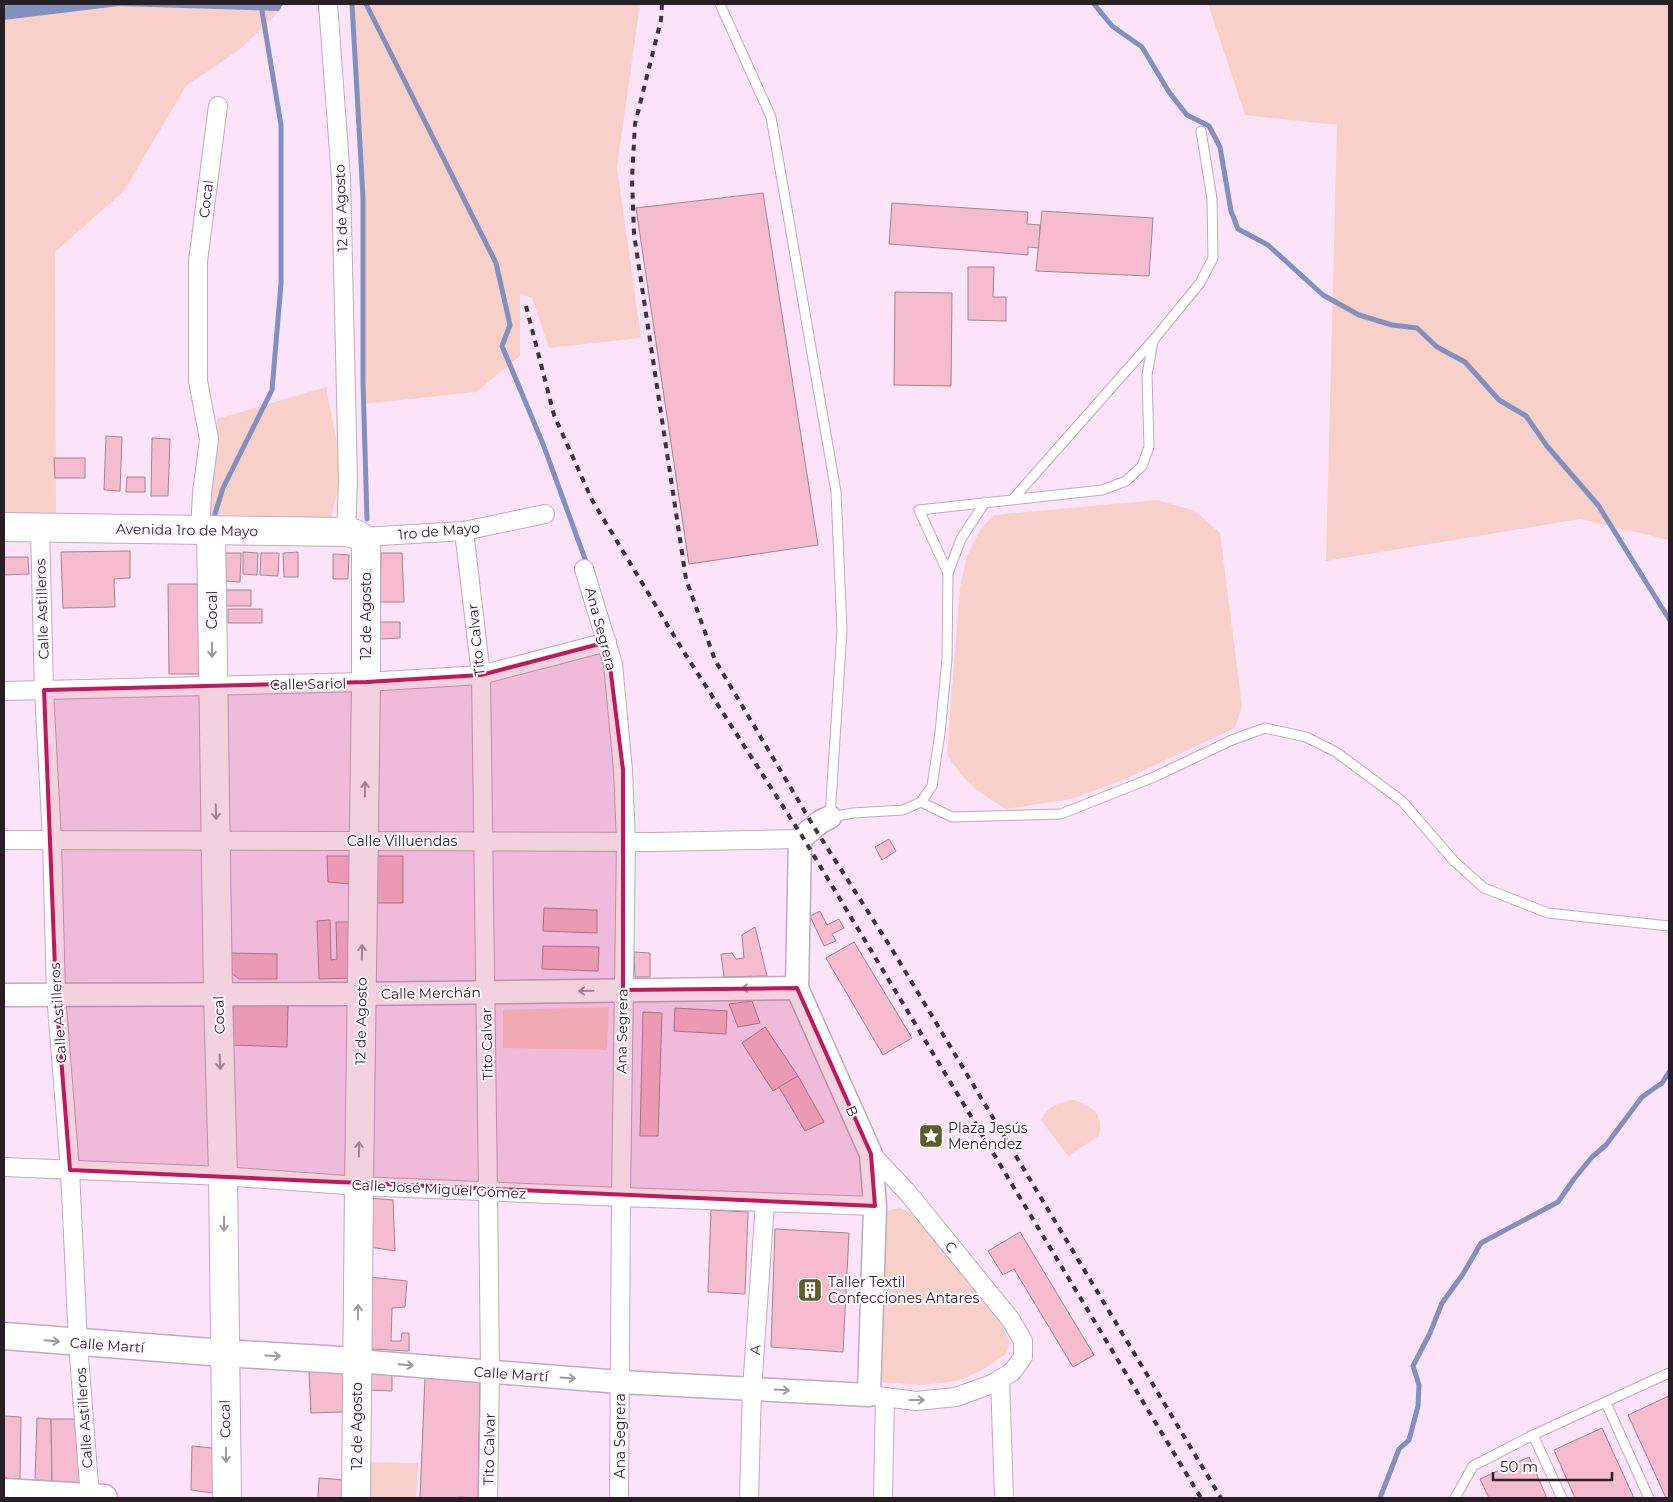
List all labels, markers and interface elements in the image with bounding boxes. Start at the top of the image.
street label: 12 de Agosto [330,164,352,252]
street label: Cocal [195,179,217,219]
street label: 1ro de Mayo [397,518,481,544]
street label: Avenida 1ro de Mayo [116,520,258,540]
street label: Calle Astilleros [31,558,53,660]
street label: 12 de Agosto [357,572,375,660]
street label: Ana Segrera [581,585,621,673]
street label: Cocal [203,591,221,629]
street label: Tito Calvar [463,603,489,677]
one-way arrow [207,641,217,657]
street label: Calle Sariol [270,674,346,694]
one-way arrow [360,782,370,798]
one-way arrow [211,804,220,820]
street label: Calle Villuendas [347,832,457,850]
one-way arrow [357,944,367,960]
street label: Calle Astilleros [45,962,71,1064]
street label: 12 de Agosto [351,977,371,1065]
street label: Calle Merchán [381,983,481,1003]
one-way arrow [741,983,757,993]
one-way arrow [578,986,594,996]
street label: Ana Segrera [612,988,632,1074]
street label: Cocal [209,996,229,1034]
street label: Tito Calvar [477,1007,497,1080]
one-way arrow [215,1054,225,1070]
street label: B [842,1103,862,1119]
place label: Plaza Jesús Menéndez [948,1119,1028,1153]
place icon: Plaza Jesús Menéndez [918,1123,944,1149]
one-way arrow [354,1142,364,1158]
street label: Calle José Miguel Gómez [351,1175,527,1203]
one-way arrow [219,1216,229,1232]
street label: C [941,1237,961,1257]
place label: Taller Textil Confecciones Antares [828,1273,979,1307]
building icon: Taller Textil Confecciones Antares [797,1277,823,1303]
one-way arrow [353,1304,363,1320]
street label: Calle Martí [69,1333,146,1357]
one-way arrow [44,1336,60,1345]
street label: A [746,1343,764,1356]
one-way arrow [265,1352,281,1361]
one-way arrow [397,1360,413,1370]
street label: Calle Martí [473,1362,550,1386]
street label: Calle Astilleros [71,1367,97,1469]
one-way arrow [559,1373,575,1383]
street label: 12 de Agosto [348,1382,366,1470]
one-way arrow [774,1386,790,1395]
street label: Ana Segrera [611,1393,629,1479]
one-way arrow [909,1395,925,1405]
street label: Cocal [216,1400,234,1438]
street label: Tito Calvar [479,1412,499,1485]
one-way arrow [221,1446,231,1462]
scale bar [1493,1450,1612,1482]
text: 50 m [1500,1457,1538,1476]

